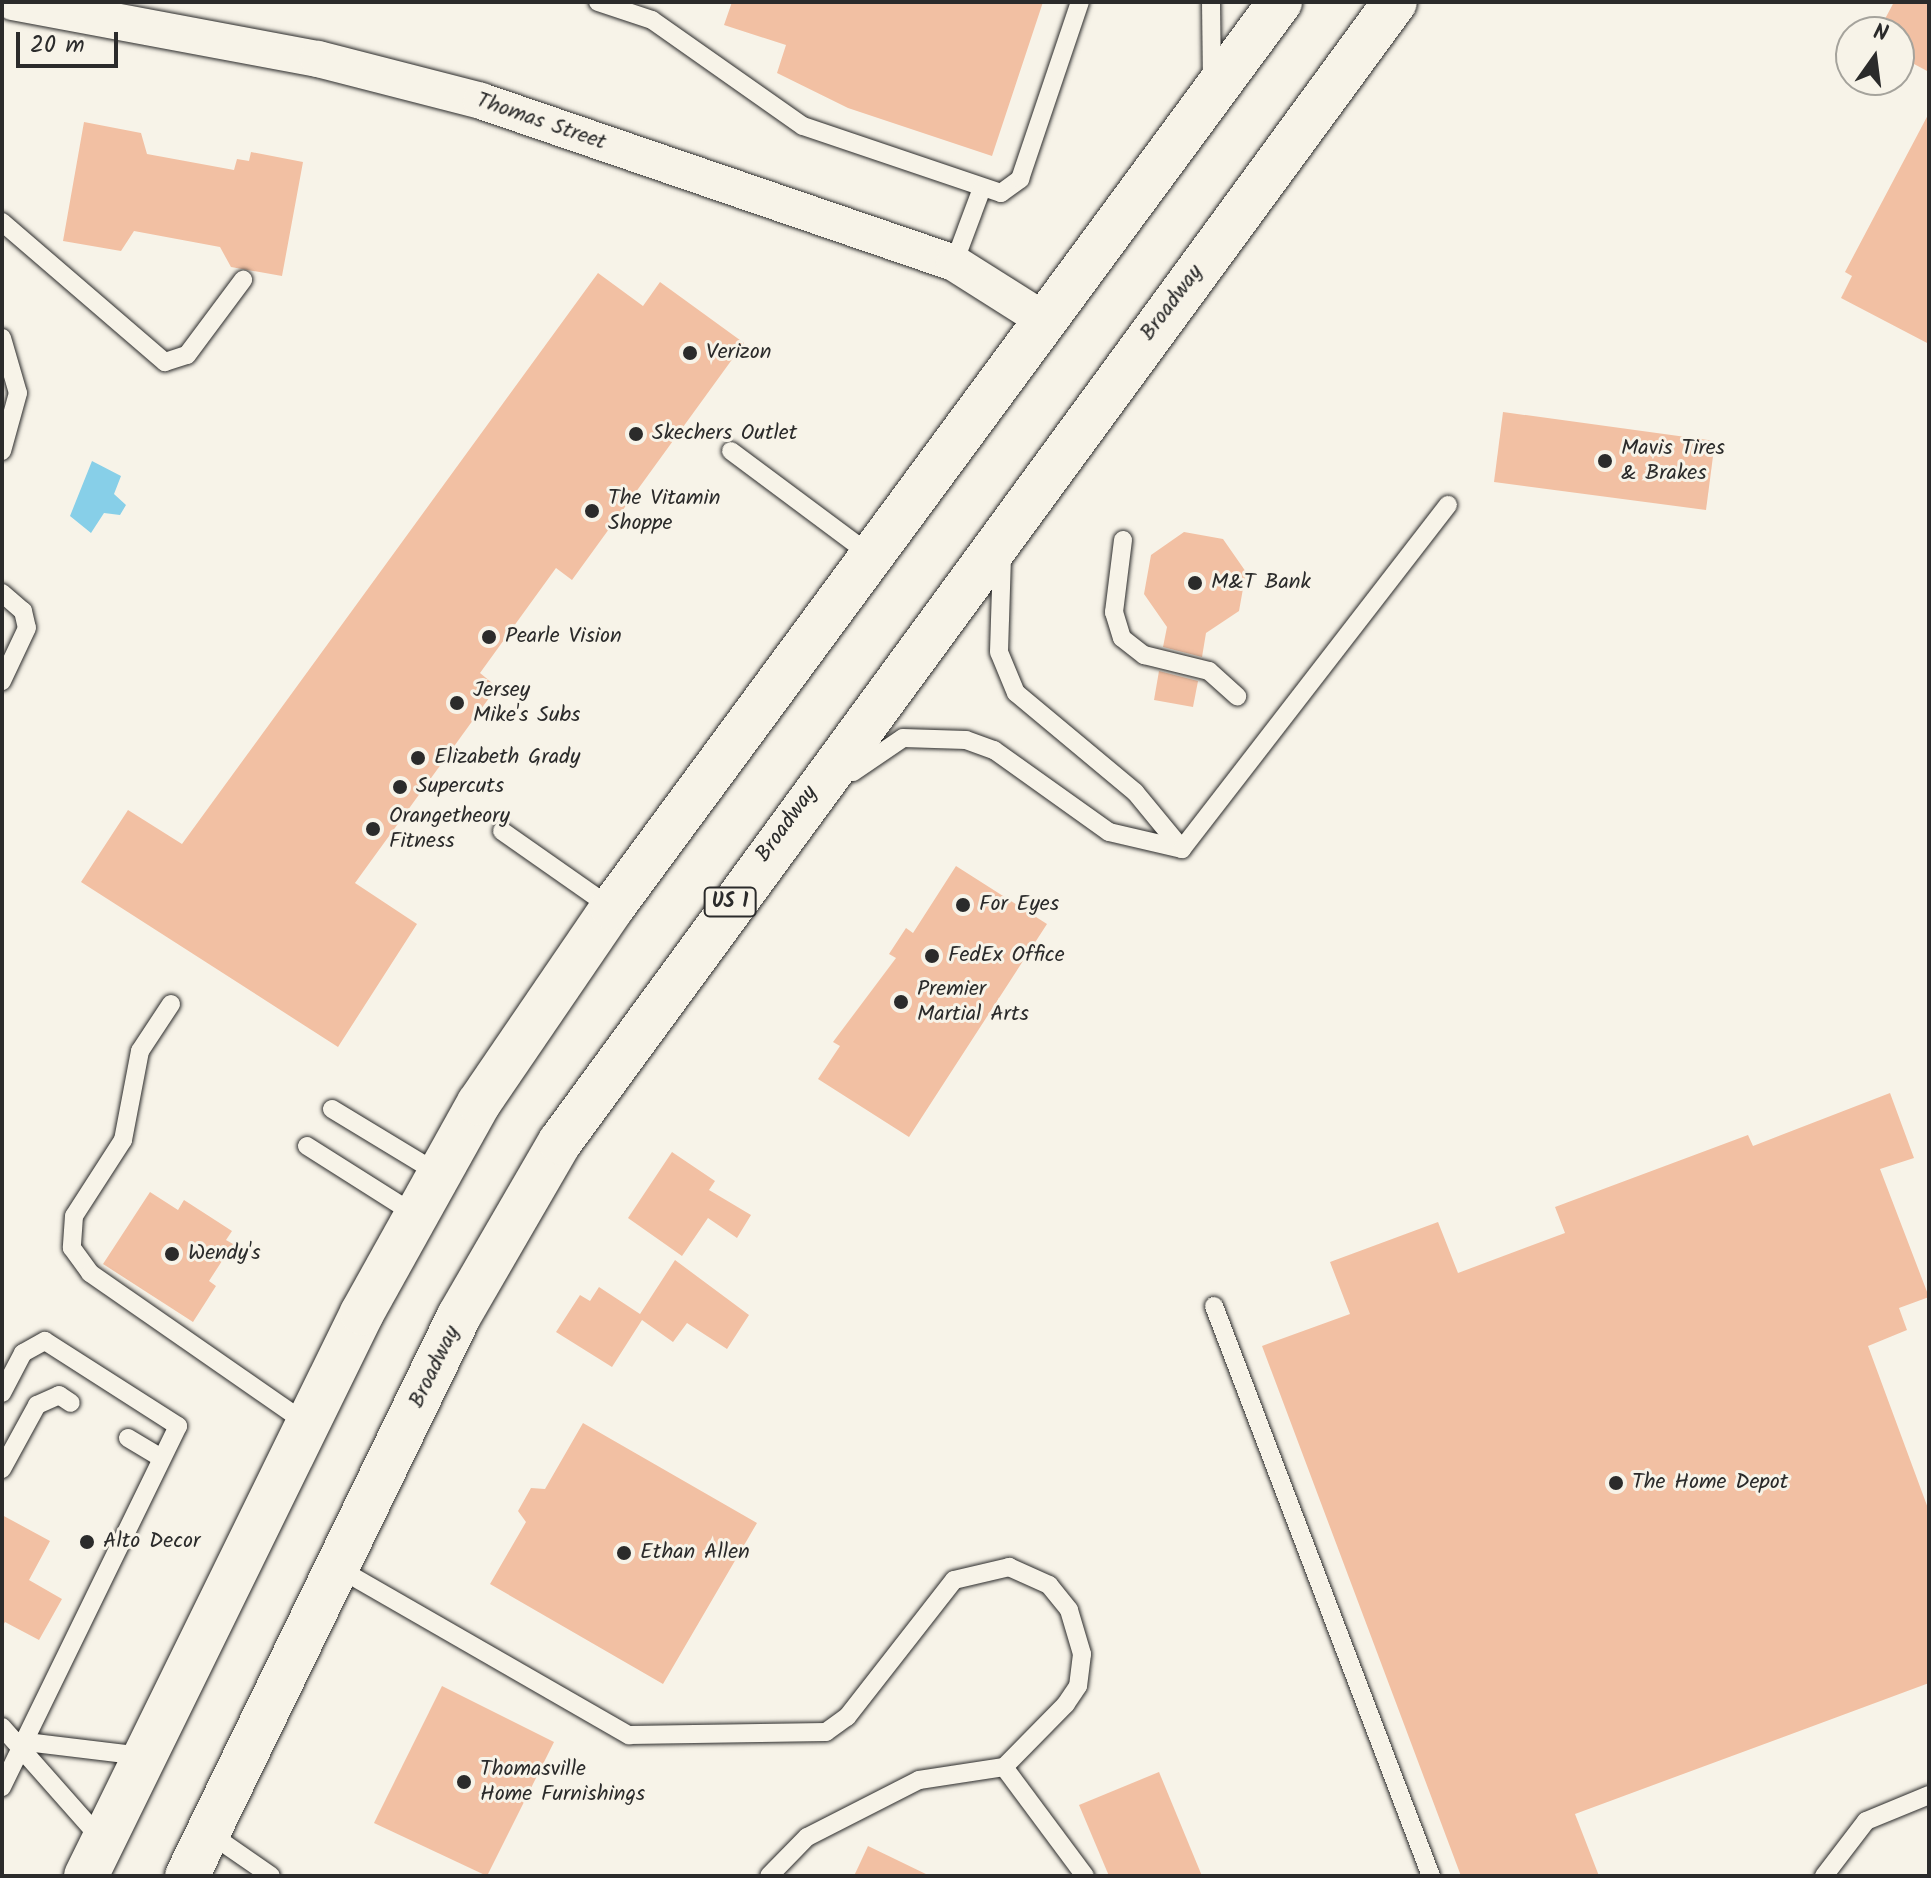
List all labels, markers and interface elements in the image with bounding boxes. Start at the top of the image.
scale bar [20,16,122,66]
north arrow [1835,16,1915,96]
text: N [1869,16,1891,53]
text: 20 m [30,26,85,65]
street label: Thomas Street [473,87,609,157]
street label: Broadway [1135,260,1209,346]
place label: Verizon [706,340,771,366]
marker: Verizon [681,344,699,362]
place label: Skechers Outlet [652,421,797,447]
marker: Skechers Outlet [627,425,645,443]
place label: Mavis Tires & Brakes [1621,435,1725,486]
marker: Mavis Tires & Brakes [1596,452,1614,470]
place label: The Vitamin Shoppe [608,485,721,536]
marker: The Vitamin Shoppe [583,502,601,520]
place label: M&T Bank [1211,570,1311,596]
marker: M&T Bank [1186,574,1204,592]
place label: Pearle Vision [505,624,622,650]
marker: Pearle Vision [480,628,498,646]
place label: Jersey Mike's Subs [473,677,580,728]
marker: Jersey Mike's Subs [448,694,466,712]
place label: Elizabeth Grady [434,745,580,771]
marker: Elizabeth Grady [409,749,427,767]
place label: Supercuts [416,774,504,800]
marker: Supercuts [391,778,409,796]
street label: Broadway [750,781,824,867]
place label: Orangetheory Fitness [389,803,510,854]
marker: Orangetheory Fitness [364,820,382,838]
road number: US 1 [702,886,758,918]
place label: For Eyes [979,892,1059,918]
marker: For Eyes [954,896,972,914]
place label: FedEx Office [948,943,1065,969]
marker: FedEx Office [923,947,941,965]
place label: Premier Martial Arts [917,976,1029,1028]
marker: Premier Martial Arts [892,993,910,1011]
place label: Wendy's [188,1241,261,1267]
marker: Wendy's [163,1245,181,1263]
street label: Broadway [404,1322,466,1412]
place label: The Home Depot [1632,1470,1788,1496]
marker: The Home Depot [1607,1474,1625,1492]
place label: Alto Decor [103,1529,200,1555]
marker: Alto Decor [78,1533,96,1551]
place label: Ethan Allen [640,1540,750,1566]
marker: Ethan Allen [615,1544,633,1562]
place label: Thomasville Home Furnishings [480,1756,645,1808]
marker: Thomasville Home Furnishings [455,1773,473,1791]

